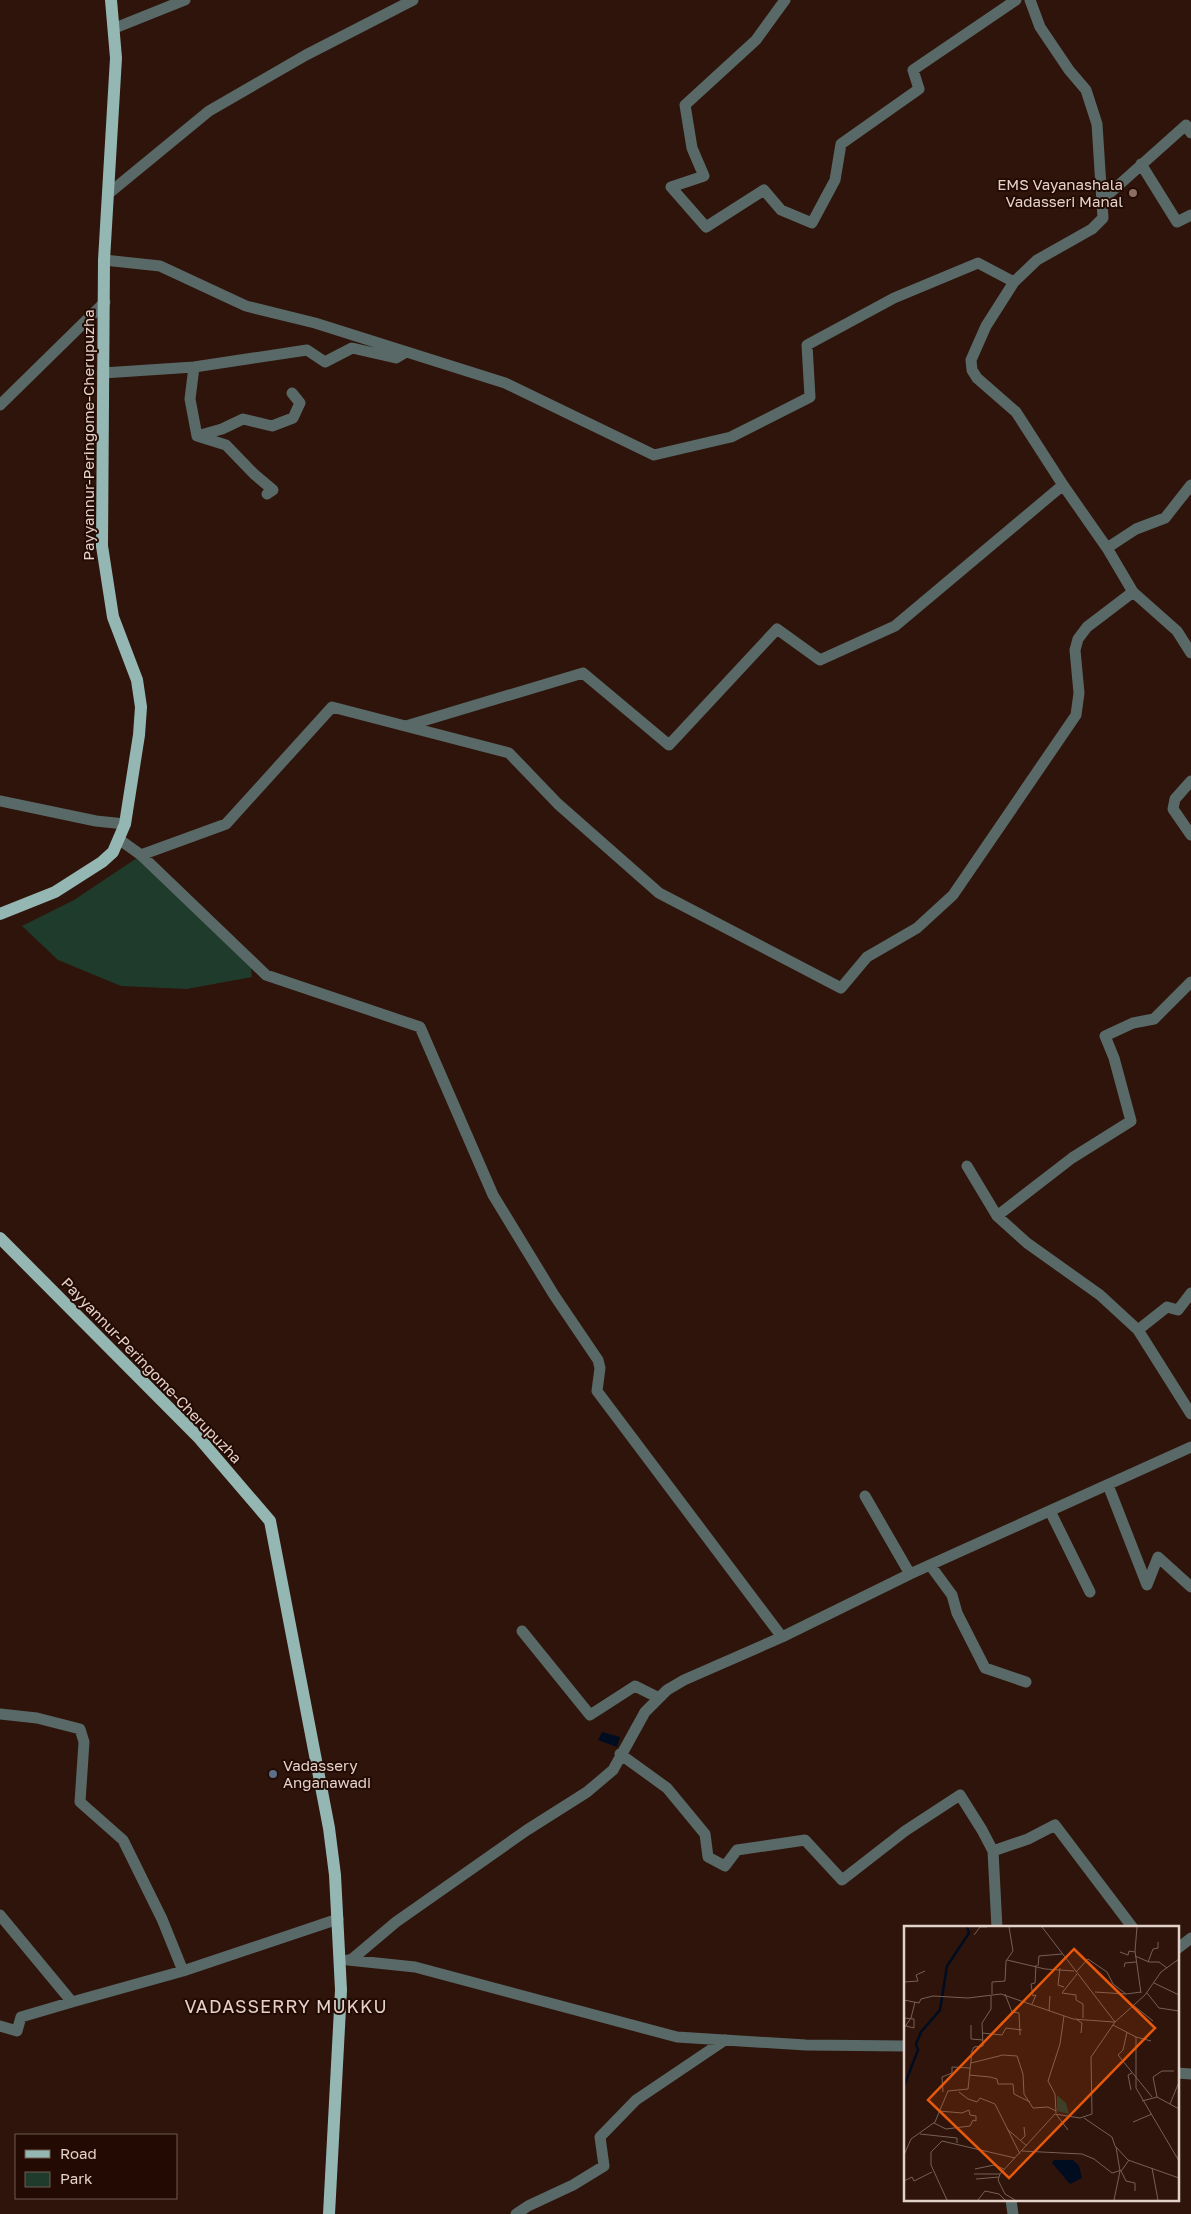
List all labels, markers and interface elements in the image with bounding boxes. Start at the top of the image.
place label: EMS Vayanashala Vadasseri Manal [997,175,1123,210]
marker: EMS Vayanashala Vadasseri Manal [1127,187,1139,199]
street label: Payyannur-Peringome-Cherupuzha [79,309,97,561]
street label: Payyannur-Peringome-Cherupuzha [58,1273,246,1467]
place label: Vadassery Anganawadi [283,1756,371,1791]
marker: Vadassery Anganawadi [267,1768,279,1780]
inset map [904,1926,1178,2202]
district label: VADASSERRY MUKKU [184,1995,388,2017]
legend [15,2134,178,2199]
text: Road [60,2144,97,2162]
text: Park [60,2169,93,2187]

